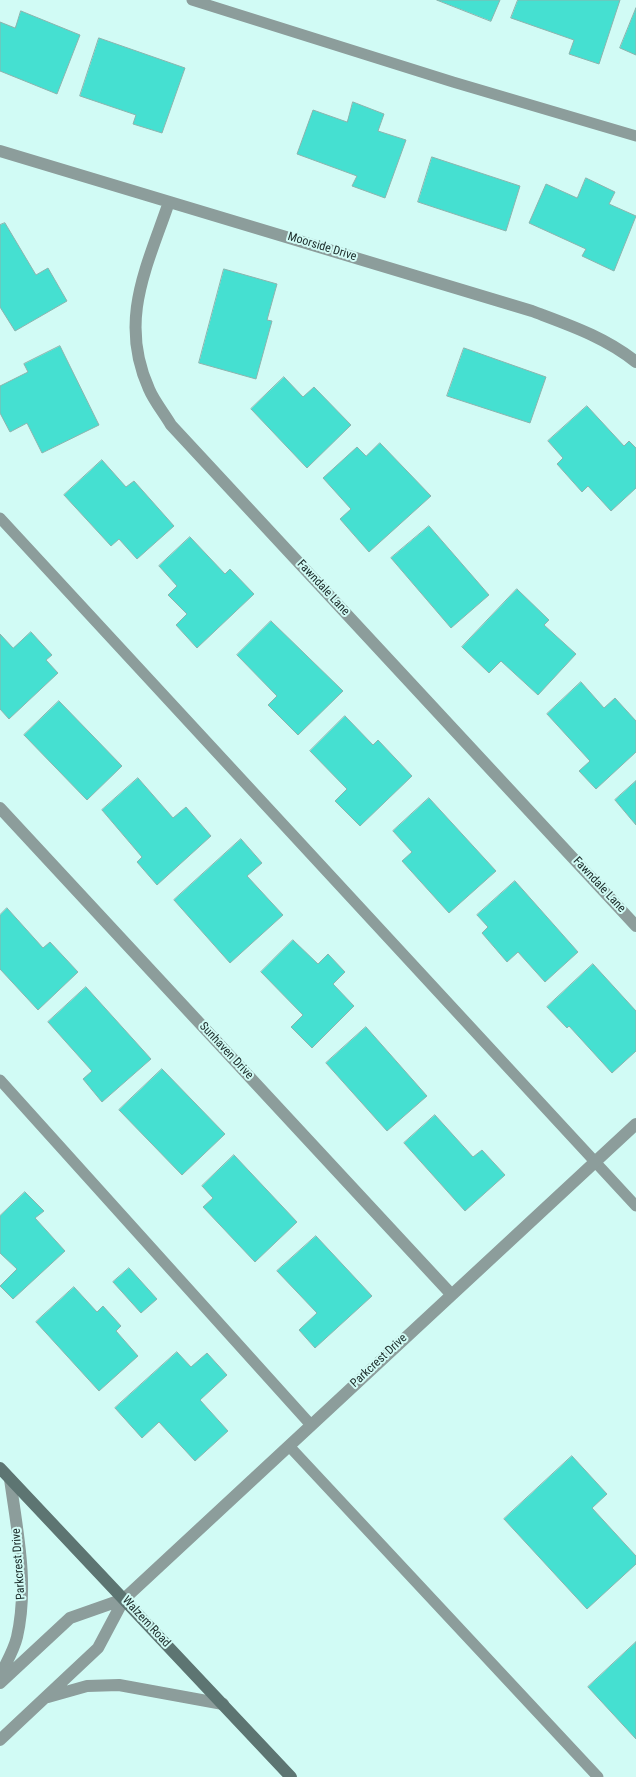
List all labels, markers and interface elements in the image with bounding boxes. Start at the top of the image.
street label: Moorside Drive [286,230,358,264]
street label: Fawndale Lane [294,557,352,619]
street label: Fawndale Lane [570,854,628,916]
street label: Sunhaven Drive [196,1020,256,1082]
street label: Parkcrest Drive [348,1331,410,1391]
street label: Parkcrest Drive [9,1528,29,1600]
street label: Walzem Road [119,1594,173,1650]

